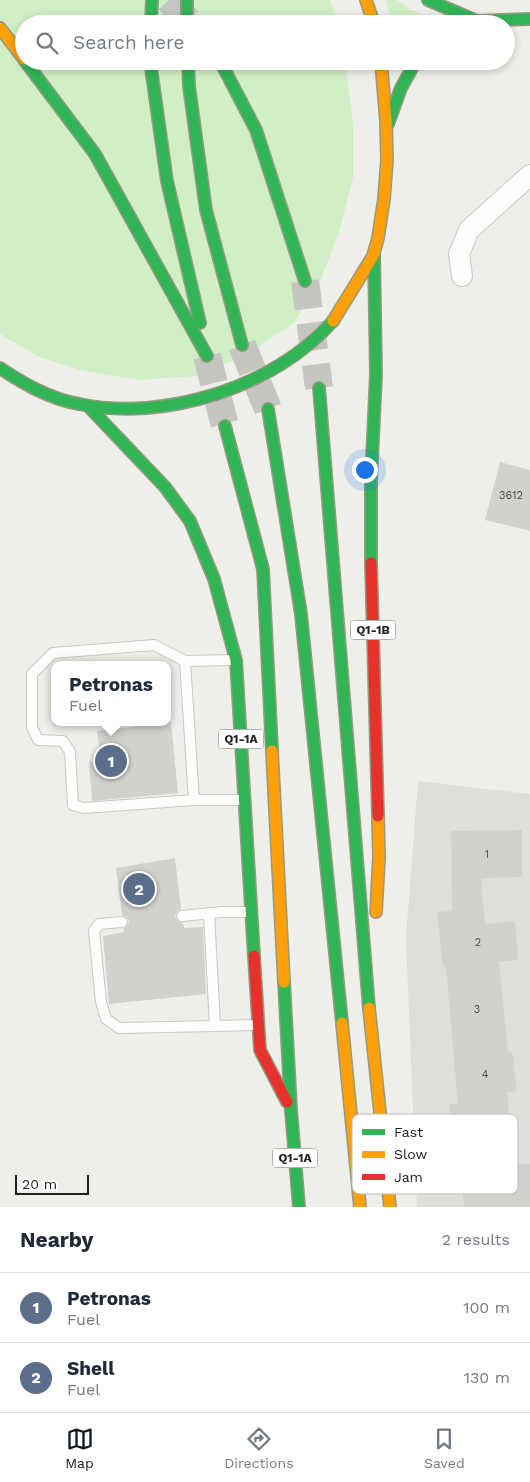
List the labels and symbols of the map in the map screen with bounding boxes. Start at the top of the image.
your location [352,457,378,483]
house number: 3612 [499,489,523,502]
road number: Q1-1B [350,620,396,640]
road number: Q1-1A [218,730,264,749]
pin: 1 [95,742,127,780]
house number: 1 [485,848,489,861]
pin: 2 [123,870,155,908]
house number: 2 [475,936,481,949]
house number: 3 [474,1003,480,1016]
house number: 4 [482,1068,489,1081]
legend [352,1114,518,1194]
text: Fast [394,1124,423,1140]
text: Slow [394,1146,427,1162]
road number: Q1-1A [272,1148,318,1168]
text: Jam [394,1169,423,1185]
scale bar [15,1172,89,1195]

